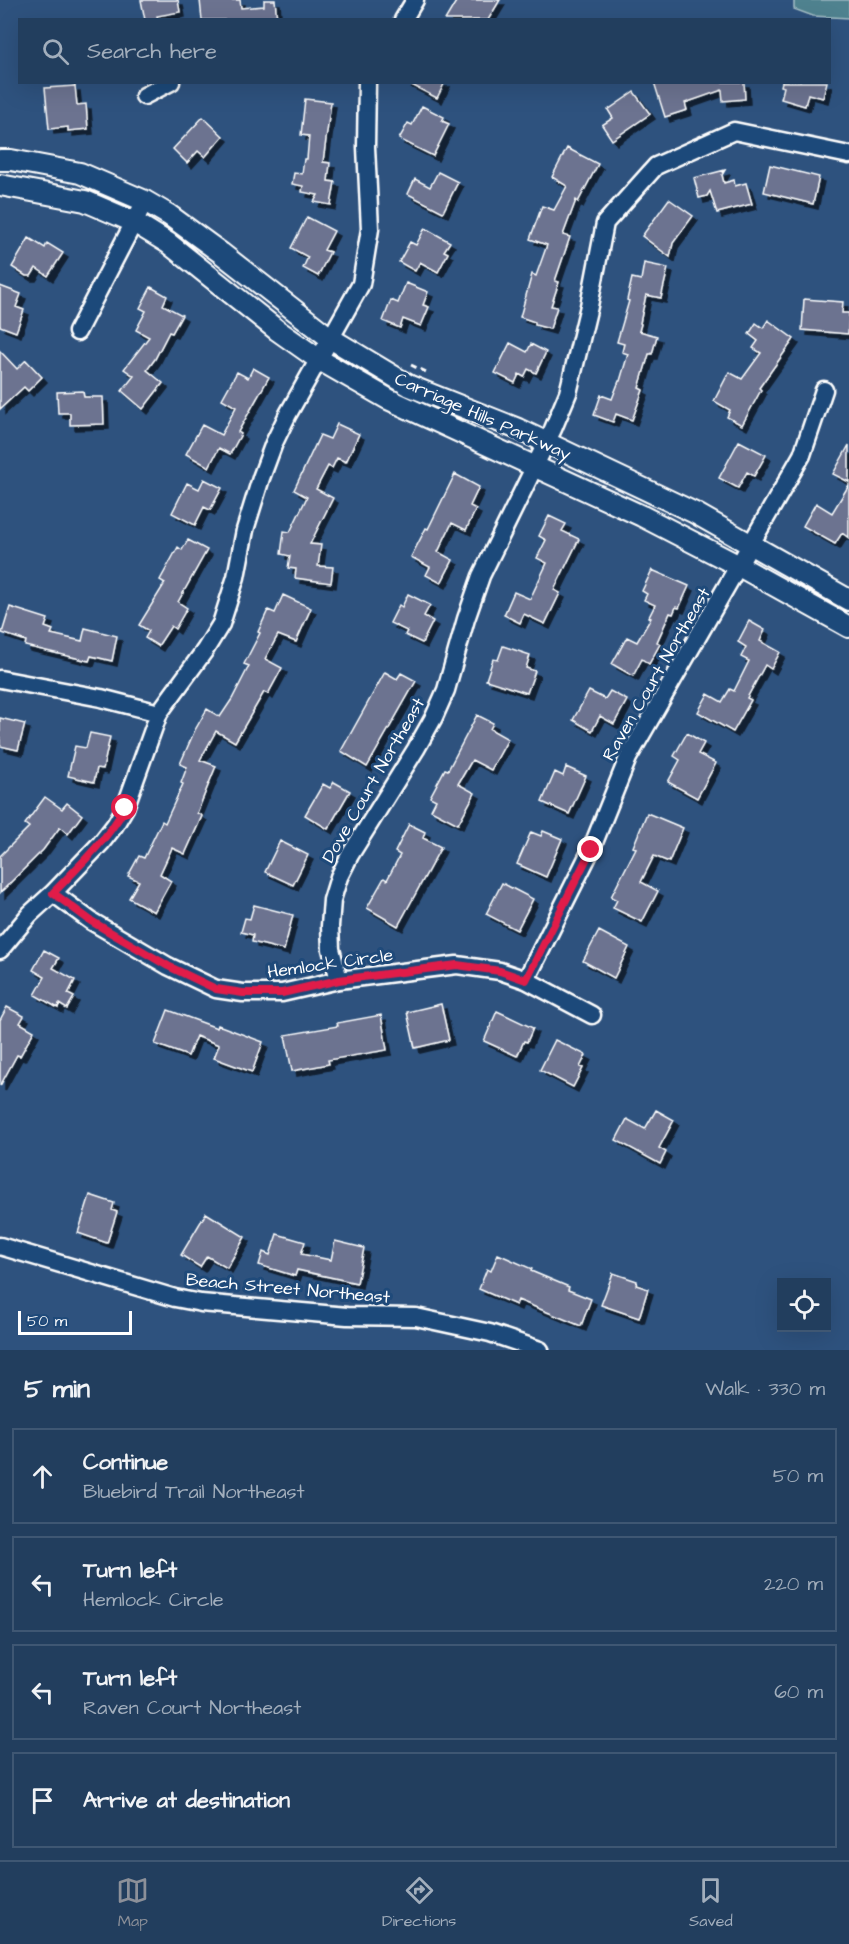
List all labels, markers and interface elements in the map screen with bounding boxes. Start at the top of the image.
search box [18,18,831,84]
icon: search [39,35,72,68]
text: Search here [87,36,217,67]
street label: Carriage Hills Parkway [390,366,575,468]
street label: Raven Court Northeast [596,582,717,766]
street label: Dove Court Northeast [316,692,431,868]
route start [111,794,137,820]
route end [577,836,603,862]
street label: Hemlock Circle [266,942,395,985]
street label: Beach Street Northeast [185,1267,392,1310]
map controls [777,1278,831,1332]
button: locate [777,1278,831,1332]
scale bar [18,1308,132,1336]
text: 50 m [27,1310,67,1332]
text: 5 min [24,1371,90,1407]
text: Walk · 330 m [705,1375,825,1403]
text: Continue [83,1447,168,1478]
icon: ahead [26,1460,59,1493]
text: 50 m [773,1462,823,1490]
text: Bluebird Trail Northeast [83,1478,305,1506]
text: Turn left [83,1555,177,1586]
icon: left [26,1568,59,1601]
text: 220 m [764,1570,823,1598]
text: Hemlock Circle [83,1586,224,1614]
text: Turn left [83,1663,177,1694]
icon: left [26,1676,59,1709]
text: 60 m [774,1678,823,1706]
text: Raven Court Northeast [83,1694,301,1722]
icon: arrive [26,1784,59,1817]
text: Arrive at destination [83,1785,290,1816]
tab: Map [116,1874,149,1932]
tab: Directions [382,1874,456,1932]
tab: Saved [689,1874,733,1932]

